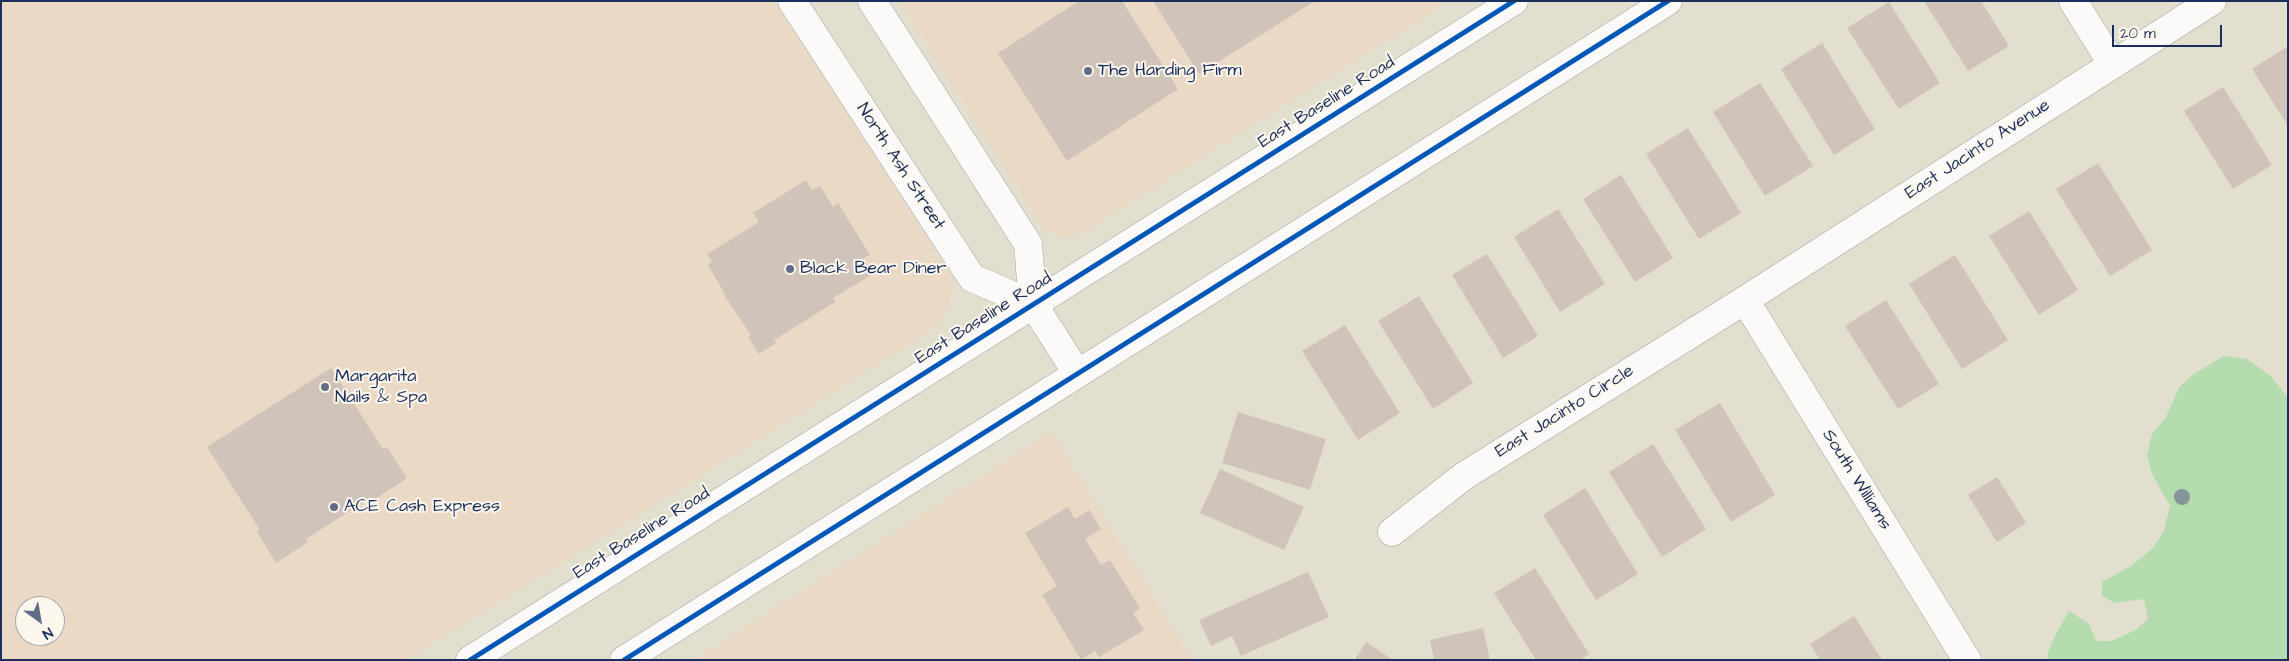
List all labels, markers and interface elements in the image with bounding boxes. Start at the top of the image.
scale bar [2114,15,2224,47]
text: 20 m [2120,23,2156,44]
street label: East Baseline Road [1255,52,1399,154]
place label: The Harding Firm [1098,60,1242,82]
marker: The Harding Firm [1082,65,1094,77]
street label: East Jacinto Avenue [1902,95,2054,205]
street label: North Ash Street [851,99,949,235]
place label: Black Bear Diner [800,258,946,280]
marker: Black Bear Diner [784,263,796,275]
street label: East Baseline Road [912,268,1056,370]
street label: East Jacinto Circle [1492,361,1638,463]
place label: Margarita Nails & Spa [335,366,427,408]
marker: Margarita Nails & Spa [319,381,331,393]
street label: South Williams [1817,426,1895,534]
street label: East Baseline Road [570,483,714,585]
place label: ACE Cash Express [344,496,500,518]
marker: ACE Cash Express [328,501,340,513]
north arrow [15,596,65,646]
text: N [38,622,56,644]

